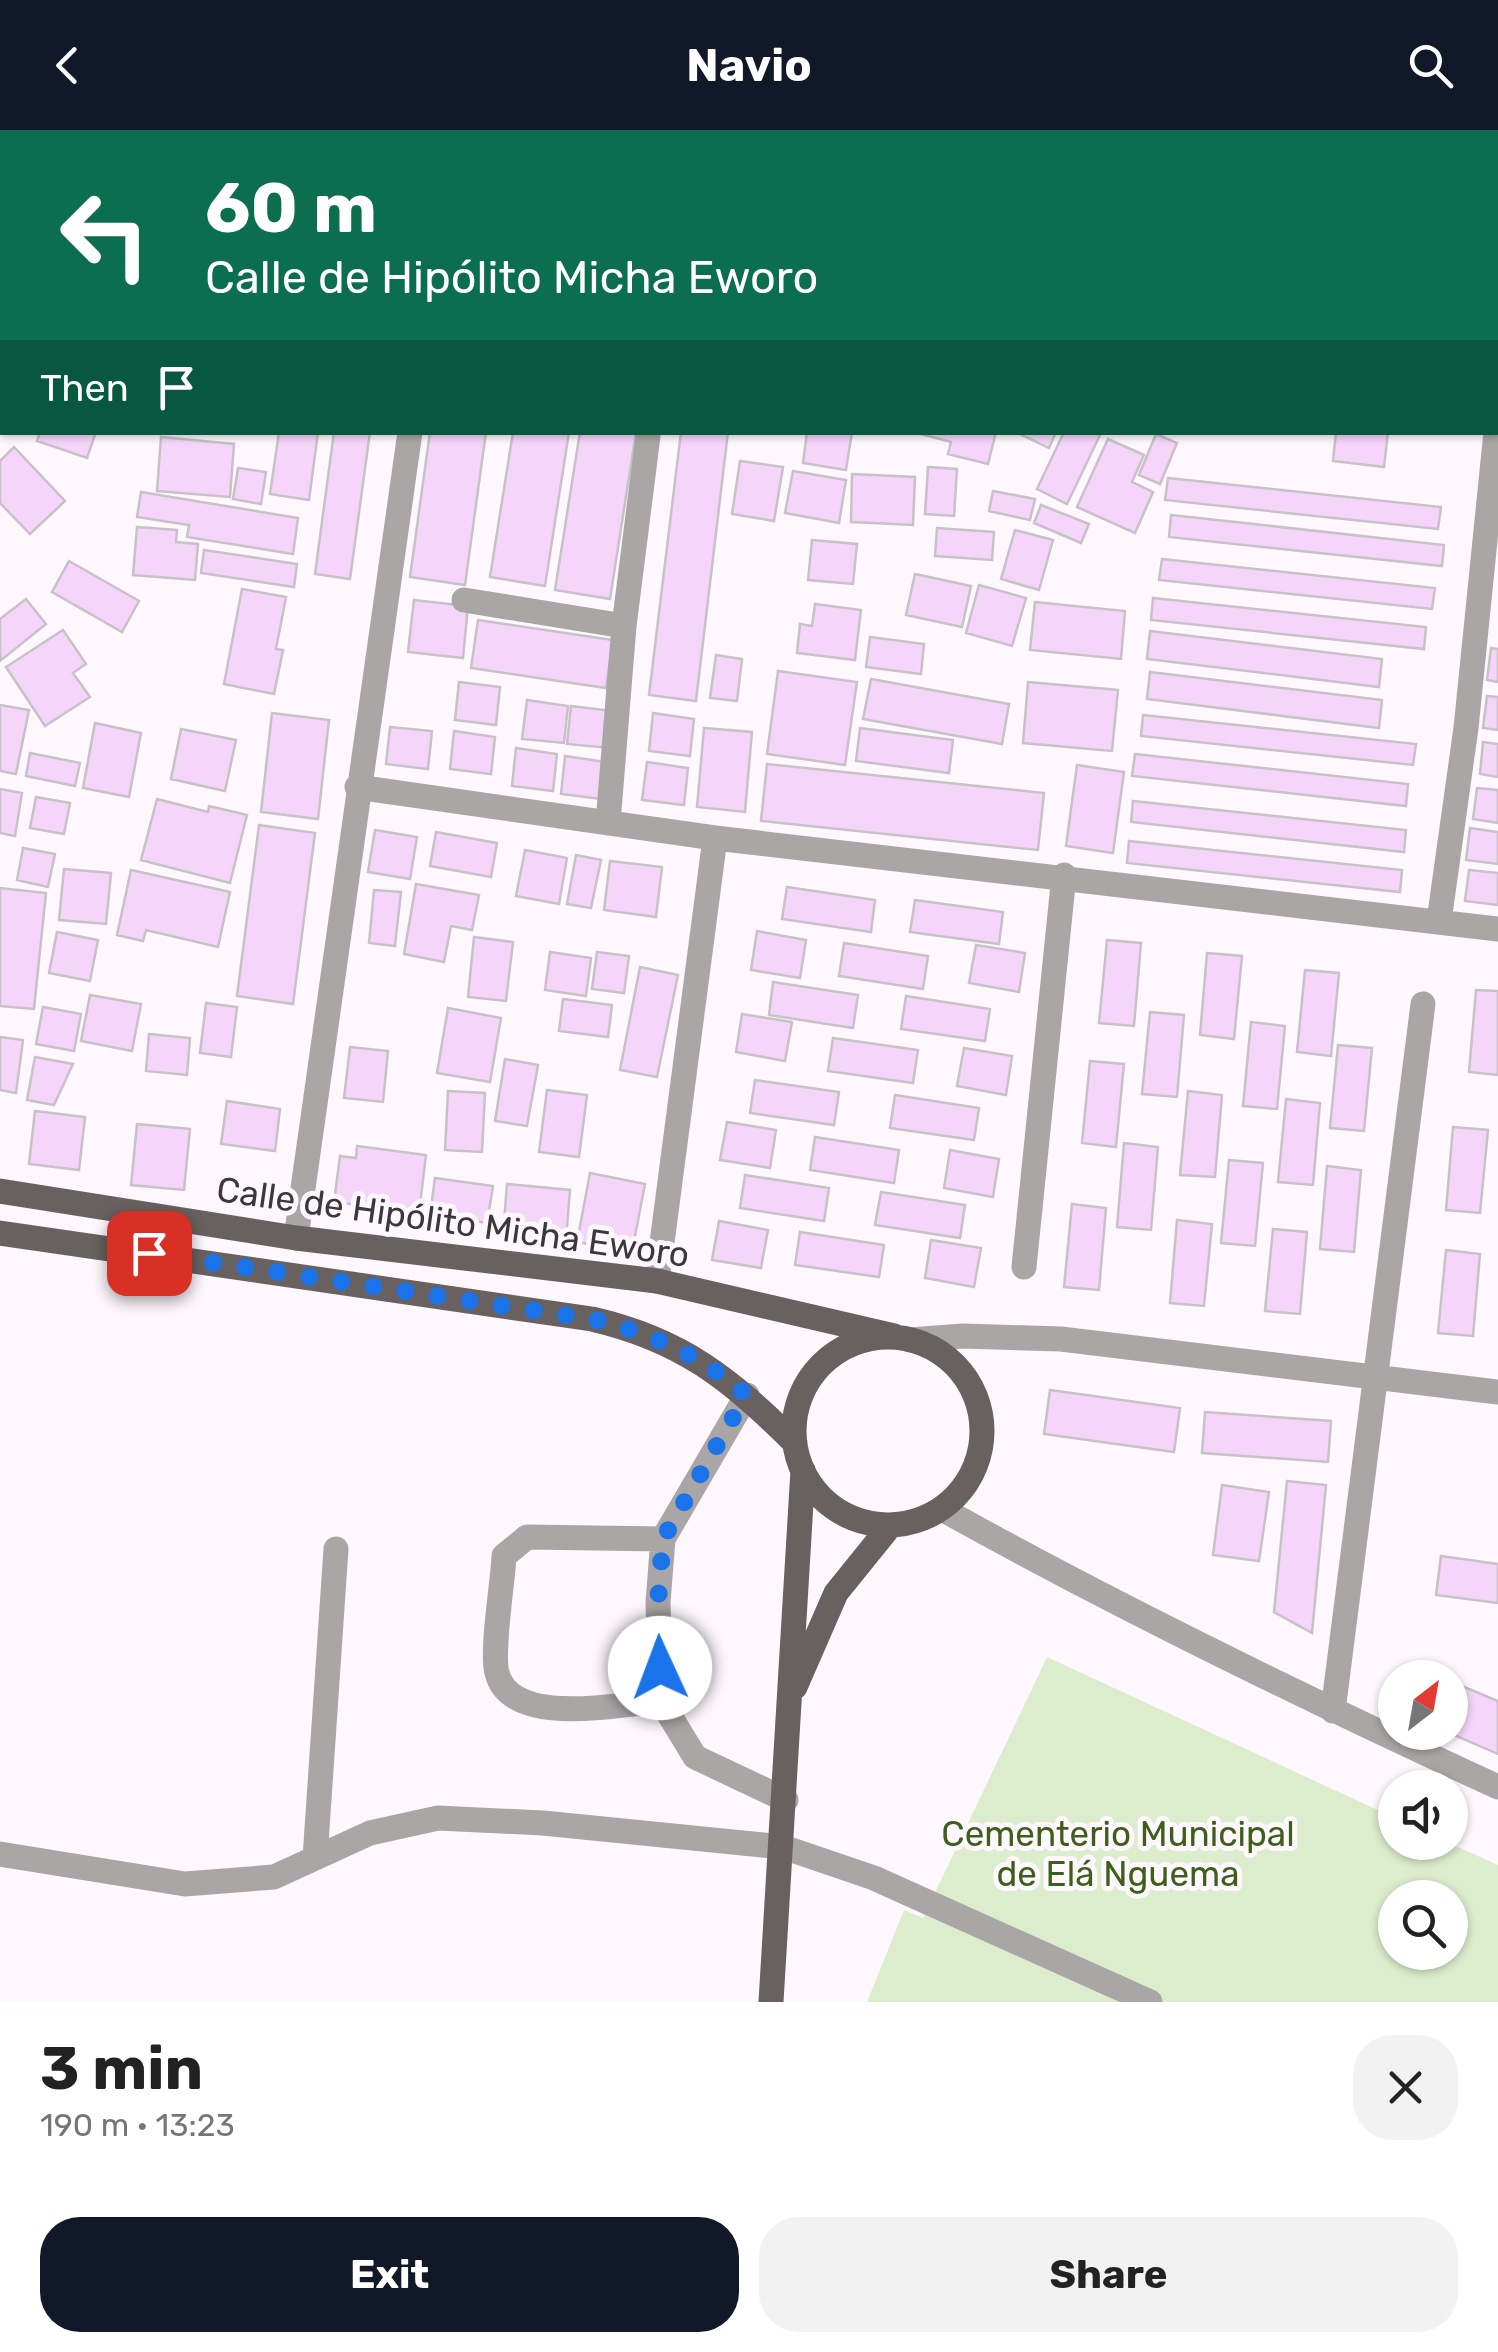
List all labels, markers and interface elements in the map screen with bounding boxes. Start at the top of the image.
icon: back [40,38,95,93]
icon: search [1403,38,1458,93]
text: Navio [686,39,812,92]
text: 60 m [205,167,377,250]
icon: left [40,170,170,300]
text: Calle de Hipólito Micha Eworo [205,251,818,304]
icon: arrive [149,360,204,415]
text: Then [40,365,129,411]
street label: Calle de Hipólito Micha Eworo [214,1168,692,1276]
pin [107,1211,192,1296]
icon: arrive [122,1226,177,1281]
position arrow [608,1616,712,1720]
north arrow [1378,1660,1468,1750]
map controls [1378,1660,1468,1970]
button: sound [1378,1770,1468,1860]
park label: Cementerio Municipal de Elá Nguema [941,1813,1295,1895]
button: search [1378,1880,1468,1970]
text: 3 min [40,2033,203,2104]
button: close [1353,2035,1458,2140]
text: 190 m · 13:23 [40,2106,235,2144]
button: Exit [40,2217,739,2332]
button: Share [759,2217,1458,2332]

